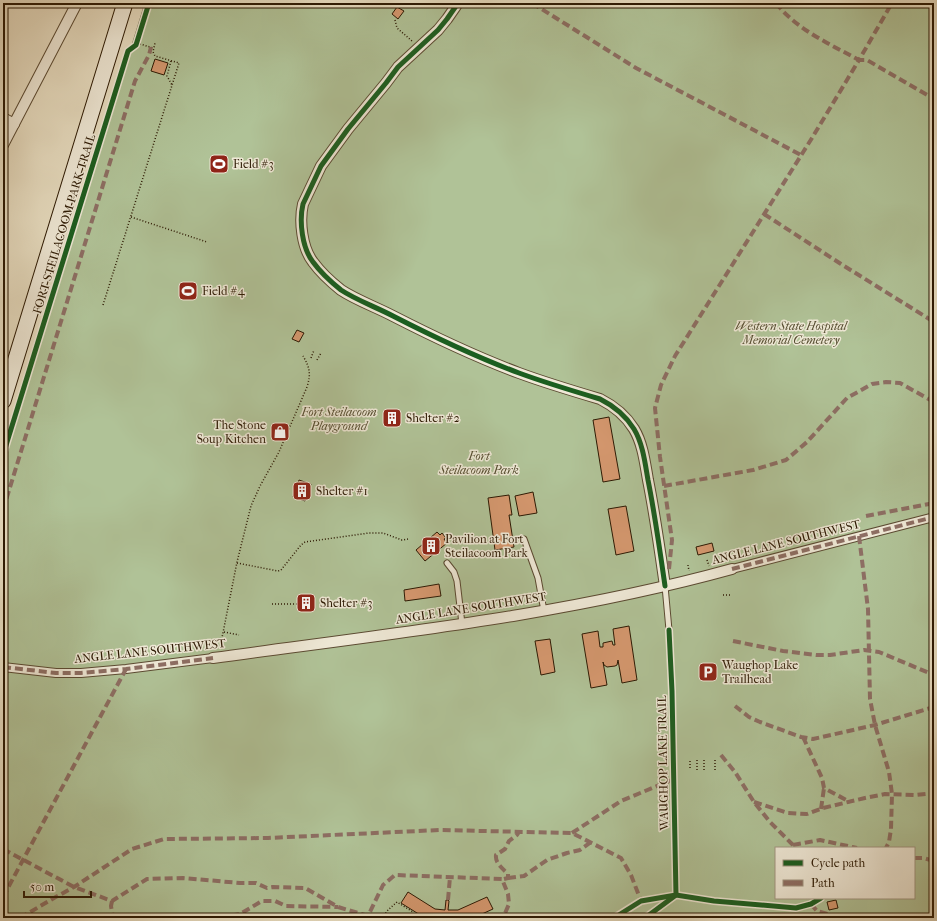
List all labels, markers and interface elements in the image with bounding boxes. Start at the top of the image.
street label: FORT STEILACOOM PARK TRAIL [30,132,98,316]
sports icon: Field #3 [208,153,230,175]
place label: Field #3 [233,157,274,171]
sports icon: Field #4 [177,280,199,302]
place label: Field #4 [202,284,246,298]
park label: Western State Hospital Memorial Cemetery [735,319,849,347]
park label: Fort Steilacoom Playground [300,405,377,433]
building icon: Shelter #2 [381,407,403,429]
place label: Shelter #2 [406,411,460,425]
place label: The Stone Soup Kitchen [197,418,266,446]
shop icon: The Stone Soup Kitchen [269,421,291,443]
park label: Fort Steilacoom Park [438,449,519,477]
building icon: Shelter #1 [291,480,313,502]
place label: Shelter #1 [316,484,368,498]
street label: ANGLE LANE SOUTHWEST [709,517,862,567]
place label: Pavilion at Fort Steilacoom Park [445,532,528,560]
building icon: Pavilion at Fort Steilacoom Park [420,535,442,557]
street label: ANGLE LANE SOUTHWEST [394,589,548,627]
building icon: Shelter #3 [295,592,317,614]
place label: Shelter #3 [320,596,372,610]
street label: ANGLE LANE SOUTHWEST [73,636,227,666]
place label: Waughop Lake Trailhead [721,658,798,686]
parking icon: Waughop Lake Trailhead [697,661,719,683]
street label: WAUGHOP LAKE TRAIL [655,695,671,832]
legend [775,847,915,899]
text: Cycle path [811,856,866,870]
scale bar [24,873,91,899]
text: Path [811,876,835,890]
text: 50 m [30,880,54,894]

